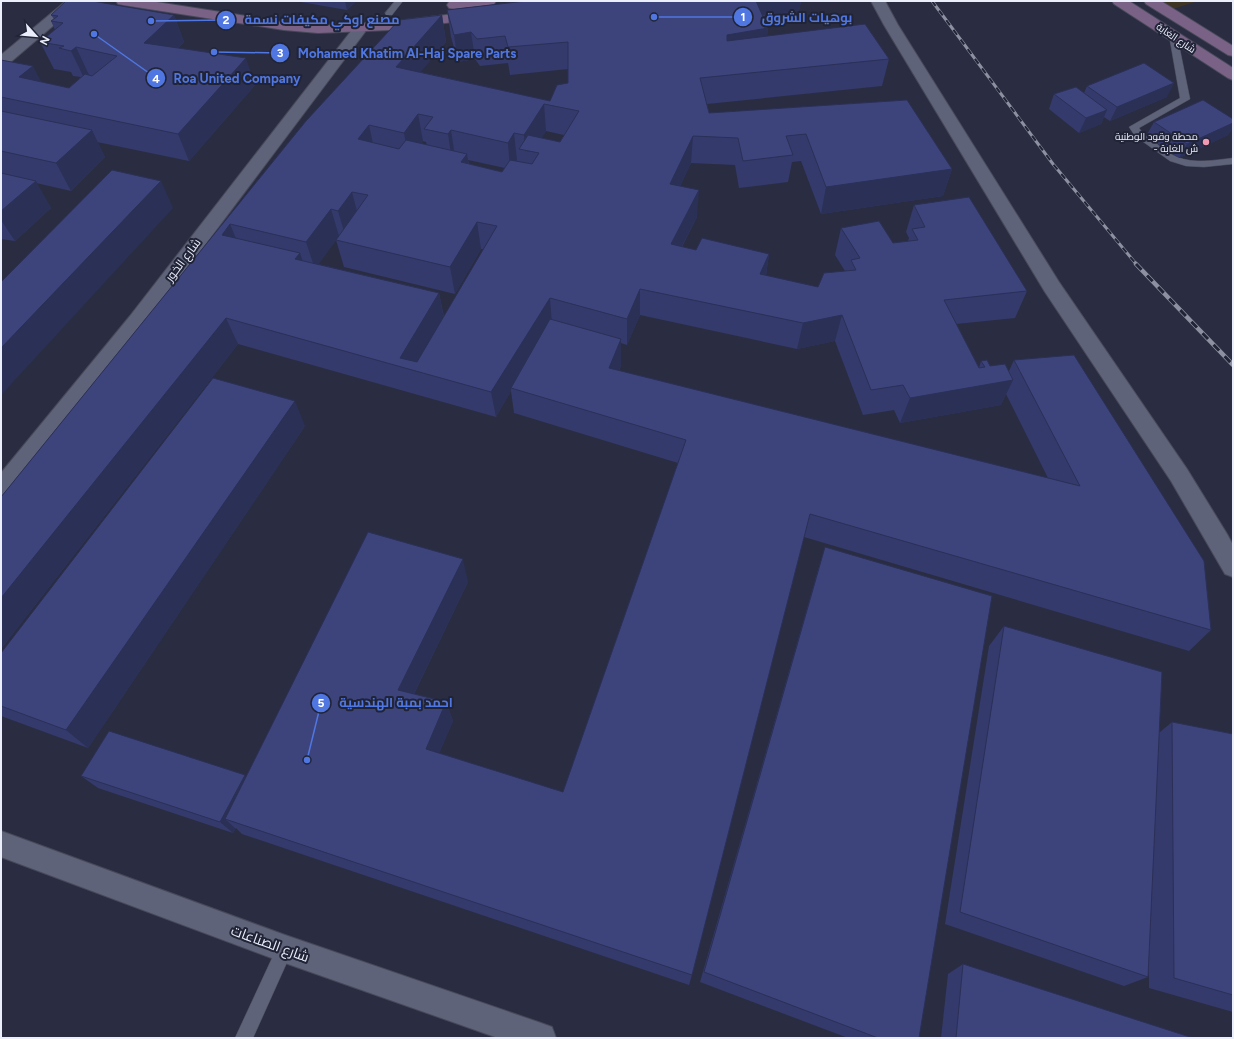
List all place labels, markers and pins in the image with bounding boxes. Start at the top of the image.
callout: بوهيات الشروق [733,5,860,30]
callout: مصنع اوكي مكيفات نسمة [216,7,407,32]
callout: Mohamed Khatim Al-Haj Spare Parts [270,40,524,65]
callout: Roa United Company [146,66,309,91]
place label: محطة وقود الوطنية - ش الغابة [1115,130,1198,155]
marker: محطة وقود الوطنية - ش الغابة [1201,137,1211,147]
callout: احمد بمبة الهندسية [311,690,461,715]

